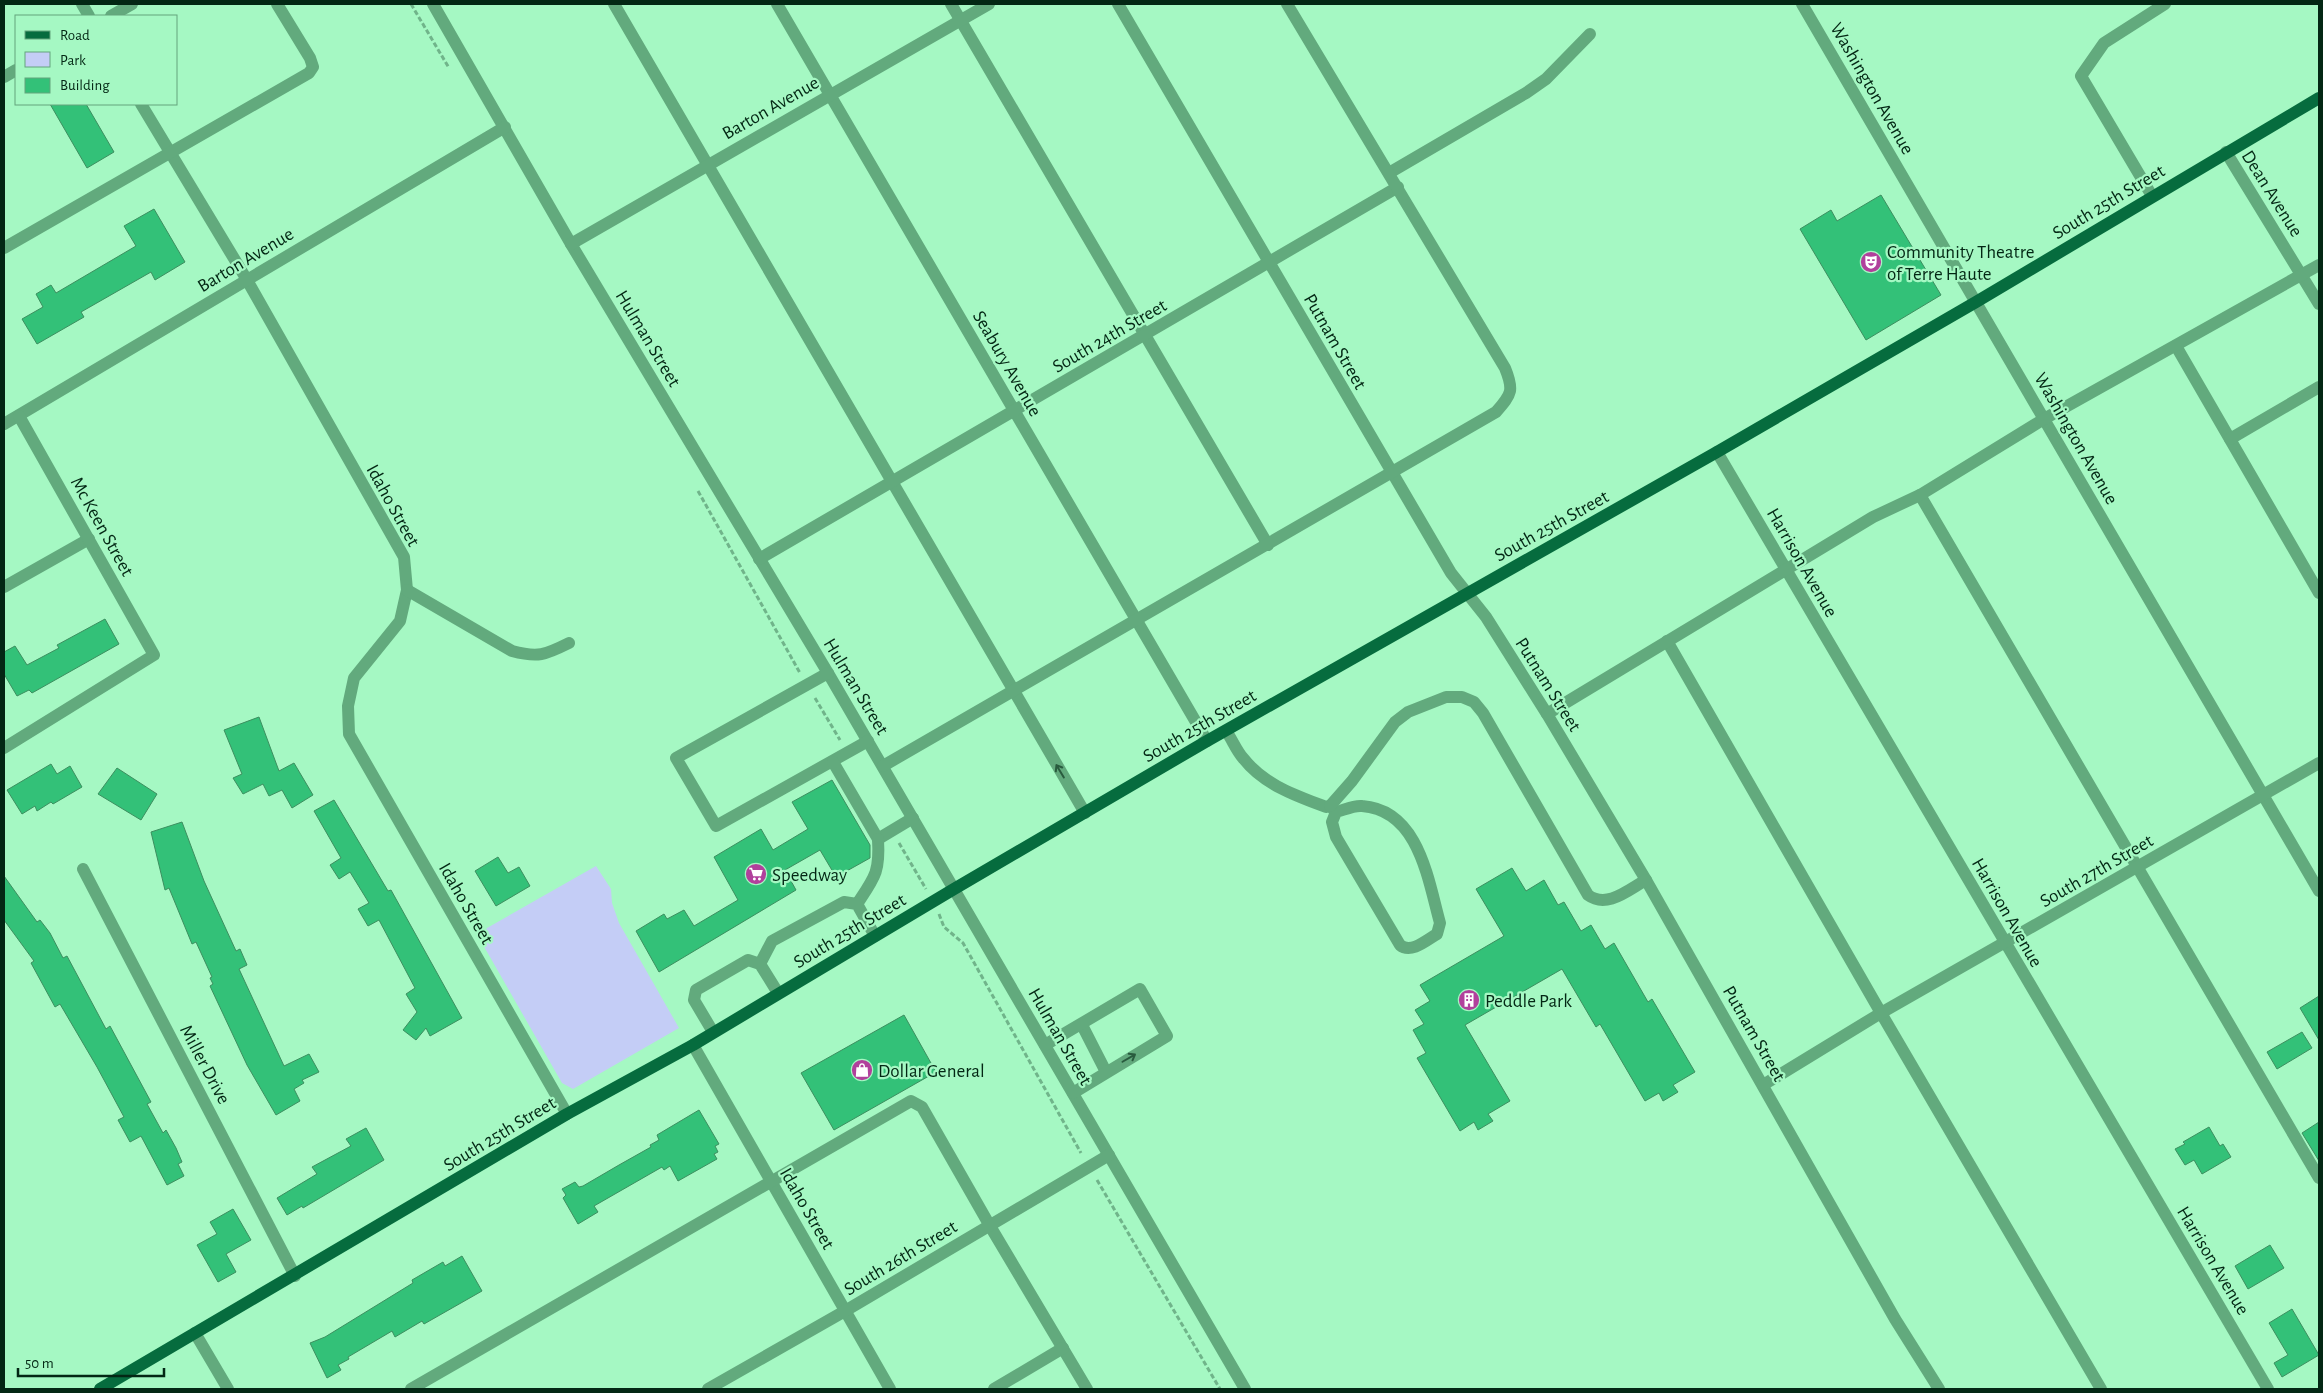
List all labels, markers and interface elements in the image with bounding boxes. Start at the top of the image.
legend [15,15,178,105]
street label: Washington Avenue [1826,20,1917,158]
text: Road [60,28,90,43]
text: Park [60,53,86,68]
street label: Barton Avenue [719,73,822,144]
text: Building [60,78,110,93]
street label: Dean Avenue [2238,147,2306,240]
street label: South 25th Street [2049,161,2168,243]
street label: Barton Avenue [195,224,297,296]
place label: Community Theatre of Terre Haute [1887,243,2035,284]
theatre icon: Community Theatre of Terre Haute [1859,250,1883,274]
street label: Hulman Street [612,287,684,390]
street label: Putnam Street [1300,291,1370,393]
street label: South 24th Street [1049,296,1170,377]
street label: Seabury Avenue [969,308,1045,420]
street label: Washington Avenue [2030,370,2121,508]
street label: Idaho Street [362,462,423,550]
street label: Mc Keen Street [67,474,137,580]
street label: South 25th Street [1492,487,1612,565]
street label: Harrison Avenue [1763,505,1841,621]
street label: Putnam Street [1511,634,1584,735]
street label: Hulman Street [820,635,892,738]
street label: South 25th Street [1140,686,1260,766]
one-way arrow [1055,763,1065,778]
street label: South 27th Street [2037,831,2157,911]
street label: Harrison Avenue [1968,855,2046,971]
street label: Idaho Street [435,860,497,948]
supermarket icon: Speedway [744,862,768,886]
place label: Speedway [772,866,847,885]
street label: South 25th Street [790,890,909,972]
street label: Putnam Street [1719,983,1789,1085]
street label: Hulman Street [1024,985,1095,1089]
building icon: Peddle Park [1457,988,1481,1012]
place label: Peddle Park [1485,992,1572,1011]
street label: Miller Drive [176,1022,233,1107]
one-way arrow [1122,1053,1137,1063]
shop icon: Dollar General [850,1058,874,1082]
place label: Dollar General [878,1062,985,1081]
street label: South 25th Street [440,1093,559,1175]
street label: Idaho Street [776,1165,838,1253]
street label: Harrison Avenue [2173,1203,2252,1318]
street label: South 26th Street [841,1217,961,1299]
scale bar [18,1346,164,1378]
text: 50 m [25,1356,54,1371]

